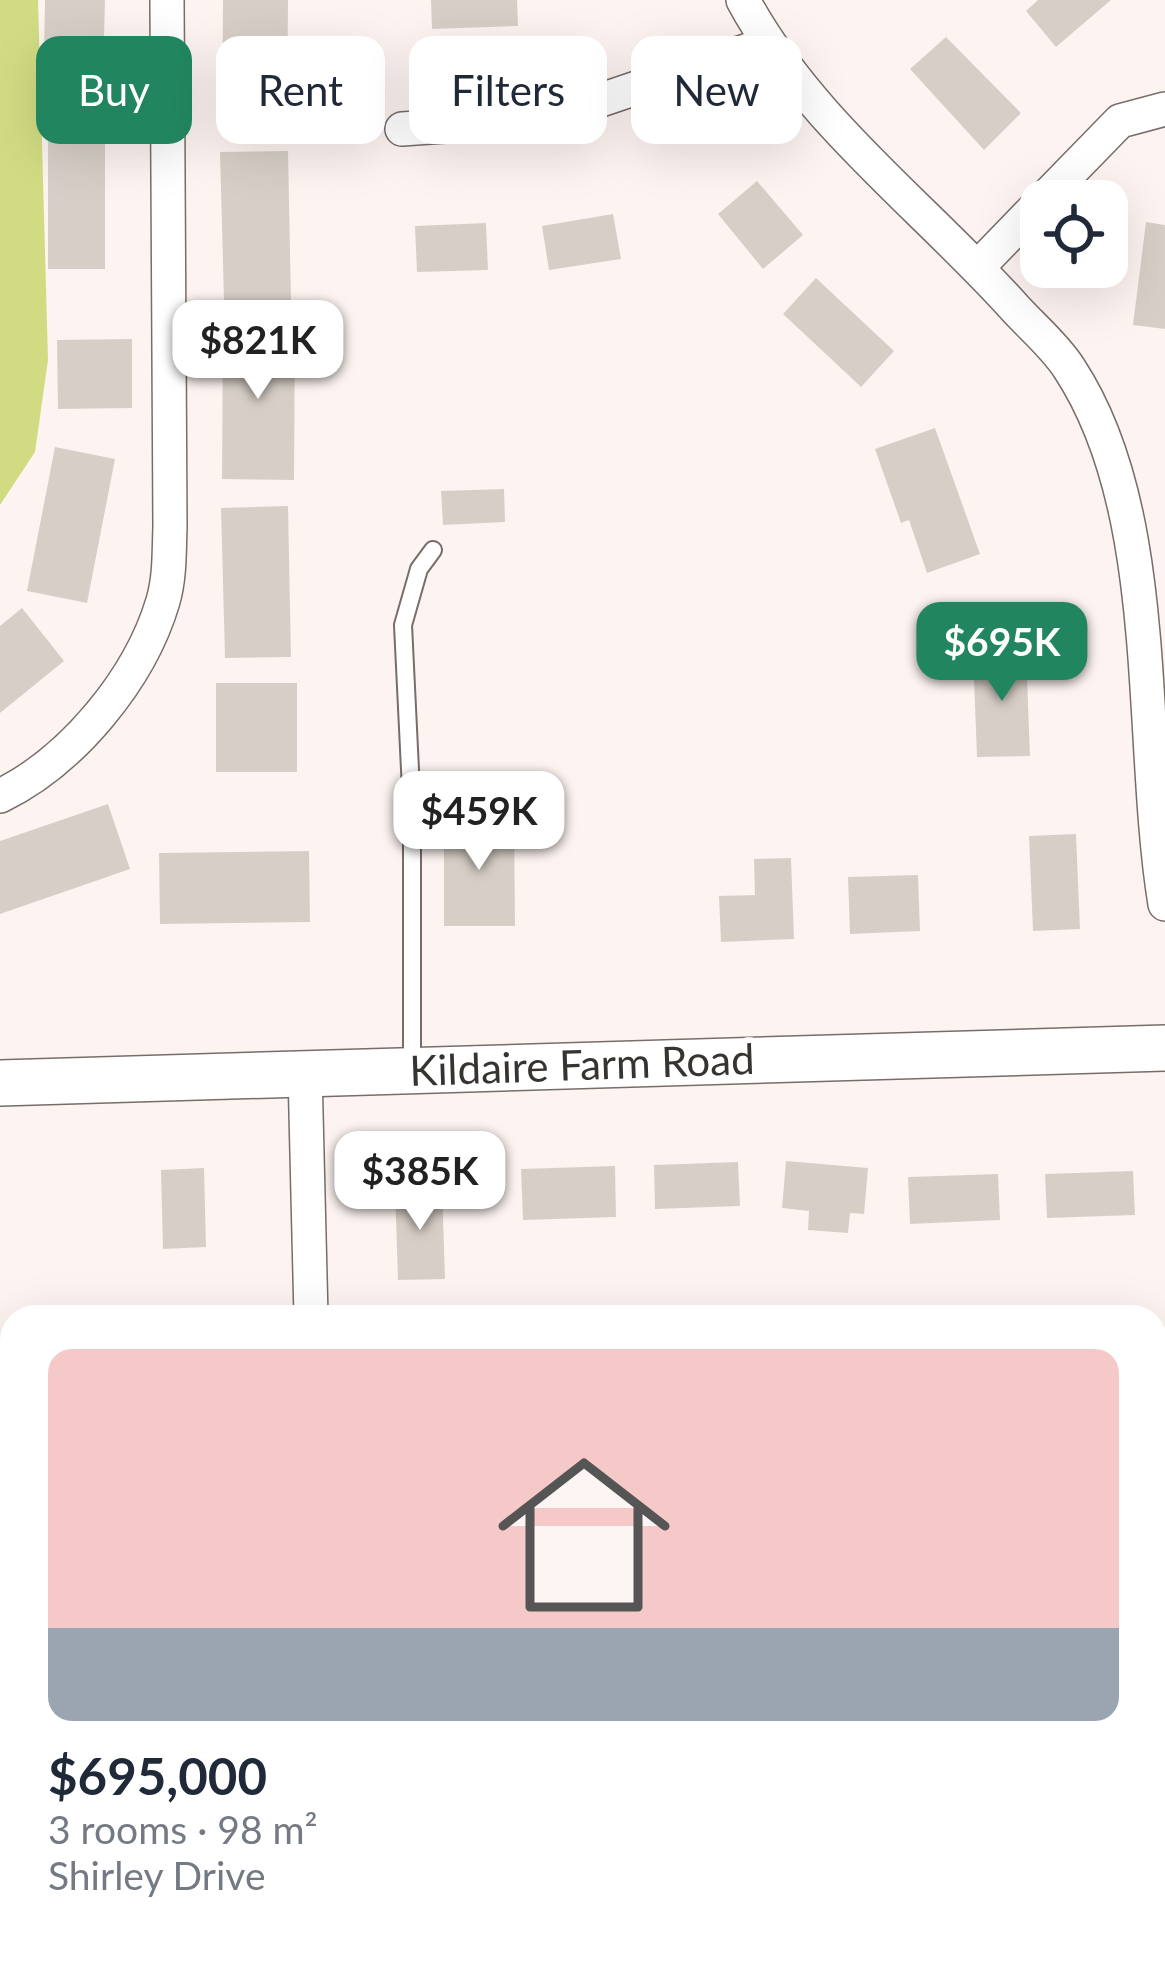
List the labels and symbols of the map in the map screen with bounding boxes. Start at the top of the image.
pin: $821K [174,300,342,402]
pin: $695K [918,602,1086,704]
pin: $459K [395,771,563,873]
street label: Kildaire Farm Road [409,1033,755,1095]
pin: $385K [336,1131,504,1233]

